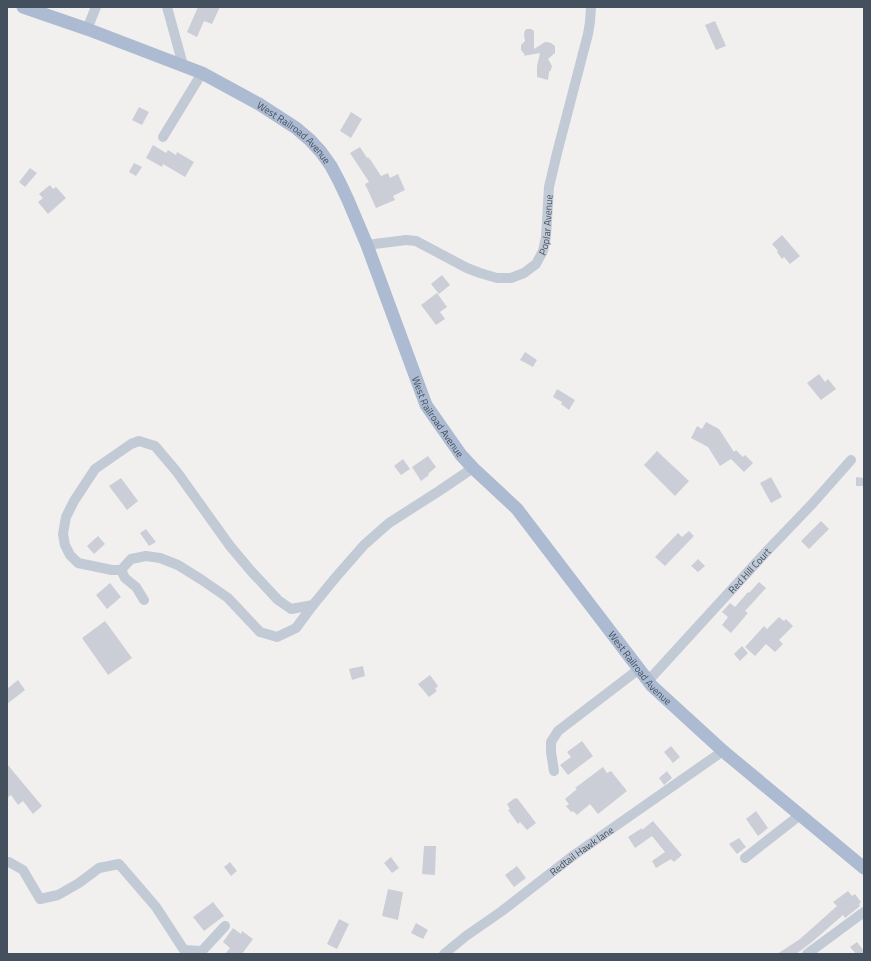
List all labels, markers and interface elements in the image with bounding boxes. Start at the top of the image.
street label: West Railroad Avenue [254,98,334,167]
street label: Poplar Avenue [535,194,557,258]
street label: West Railroad Avenue [408,374,467,460]
street label: Red Hill Court [725,544,775,597]
street label: West Railroad Avenue [605,628,675,708]
street label: Redtail Hawk lane [547,823,617,879]

